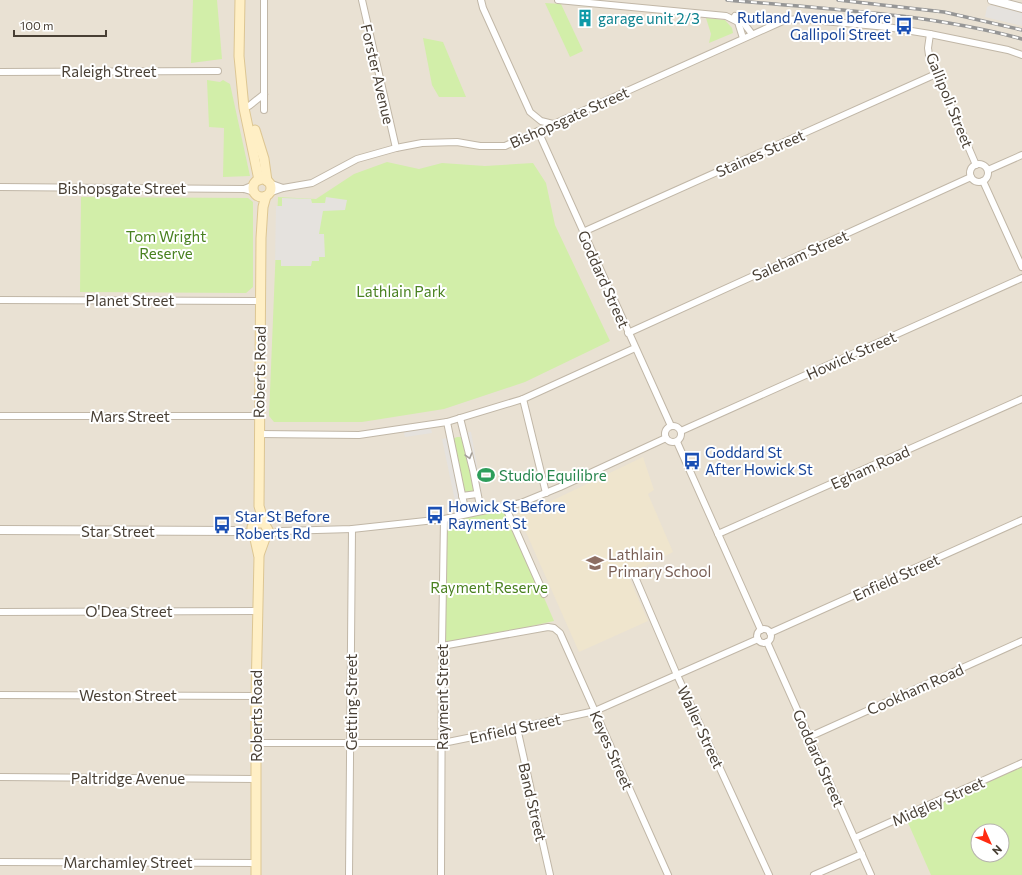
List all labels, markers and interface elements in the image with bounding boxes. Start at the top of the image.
building icon: garage unit 2/3 [575,8,595,28]
place label: Rutland Avenue before Gallipoli Street [737,8,891,43]
place label: garage unit 2/3 [598,9,700,27]
scale bar [14,12,106,38]
bus stop icon: Rutland Avenue before Gallipoli Street [894,16,914,36]
text: 100 m [20,18,54,32]
street label: Forster Avenue [358,22,398,126]
street label: Gallipoli Street [923,50,977,150]
street label: Raleigh Street [61,62,157,80]
street label: Bishopsgate Street [507,83,631,151]
street label: Staines Street [713,125,807,181]
street label: Bishopsgate Street [58,179,186,197]
street label: Saleham Street [749,226,851,284]
park label: Tom Wright Reserve [126,227,206,262]
street label: Goddard Street [574,227,634,331]
park label: Lathlain Park [356,282,446,300]
street label: Planet Street [86,291,174,309]
street label: Roberts Road [249,326,269,418]
street label: Howick Street [803,327,899,383]
street label: Mars Street [90,407,170,425]
street label: Egham Road [828,442,912,492]
place label: Goddard St After Howick St [705,443,813,478]
bus stop icon: Goddard St After Howick St [682,451,702,471]
one-way arrow [464,452,473,459]
sports icon: Studio Equilibre [476,465,496,485]
place label: Studio Equilibre [499,466,607,484]
place label: Howick St Before Rayment St [448,497,566,532]
bus stop icon: Howick St Before Rayment St [425,505,445,525]
place label: Star St Before Roberts Rd [235,507,330,542]
bus stop icon: Star St Before Roberts Rd [212,515,232,535]
street label: Star Street [81,522,155,540]
place label: Lathlain Primary School [608,545,711,580]
street label: Enfield Street [850,550,942,604]
school or university icon: Lathlain Primary School [585,553,605,573]
park label: Rayment Reserve [430,578,548,596]
street label: O'Dea Street [85,602,173,620]
street label: Rayment Street [433,644,451,750]
street label: Getting Street [342,654,360,750]
street label: Cookham Road [864,660,966,718]
street label: Roberts Road [247,670,265,762]
street label: Waller Street [674,683,728,771]
street label: Weston Street [79,686,177,704]
street label: Goddard Street [789,706,849,810]
street label: Keyes Street [587,708,637,792]
street label: Enfield Street [468,710,562,746]
street label: Band Street [515,761,551,843]
street label: Paltridge Avenue [71,769,185,787]
street label: Midgley Street [889,773,987,829]
north arrow [970,823,1010,863]
text: N [990,843,1005,858]
street label: Marchamley Street [63,853,193,871]

